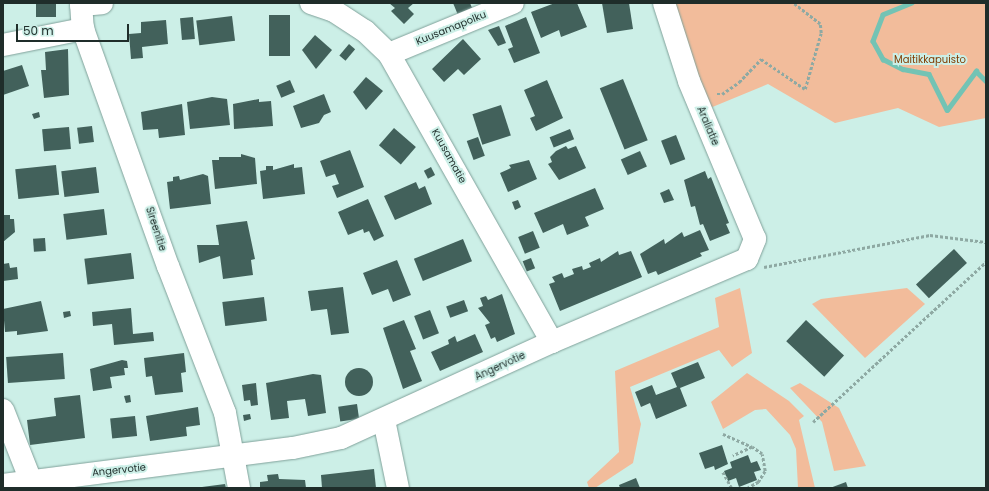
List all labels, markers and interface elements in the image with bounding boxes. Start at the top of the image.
street label: Kuusamapolku [414,8,488,48]
scale bar [18,16,131,42]
text: 50 m [23,22,54,39]
park label: Maitikkapuisto [894,54,966,66]
street label: Araliatie [694,105,722,147]
street label: Kuusamatie [429,127,469,185]
street label: Sireenitie [143,205,169,253]
street label: Angervotie [473,349,527,383]
street label: Angervotie [91,461,147,479]

